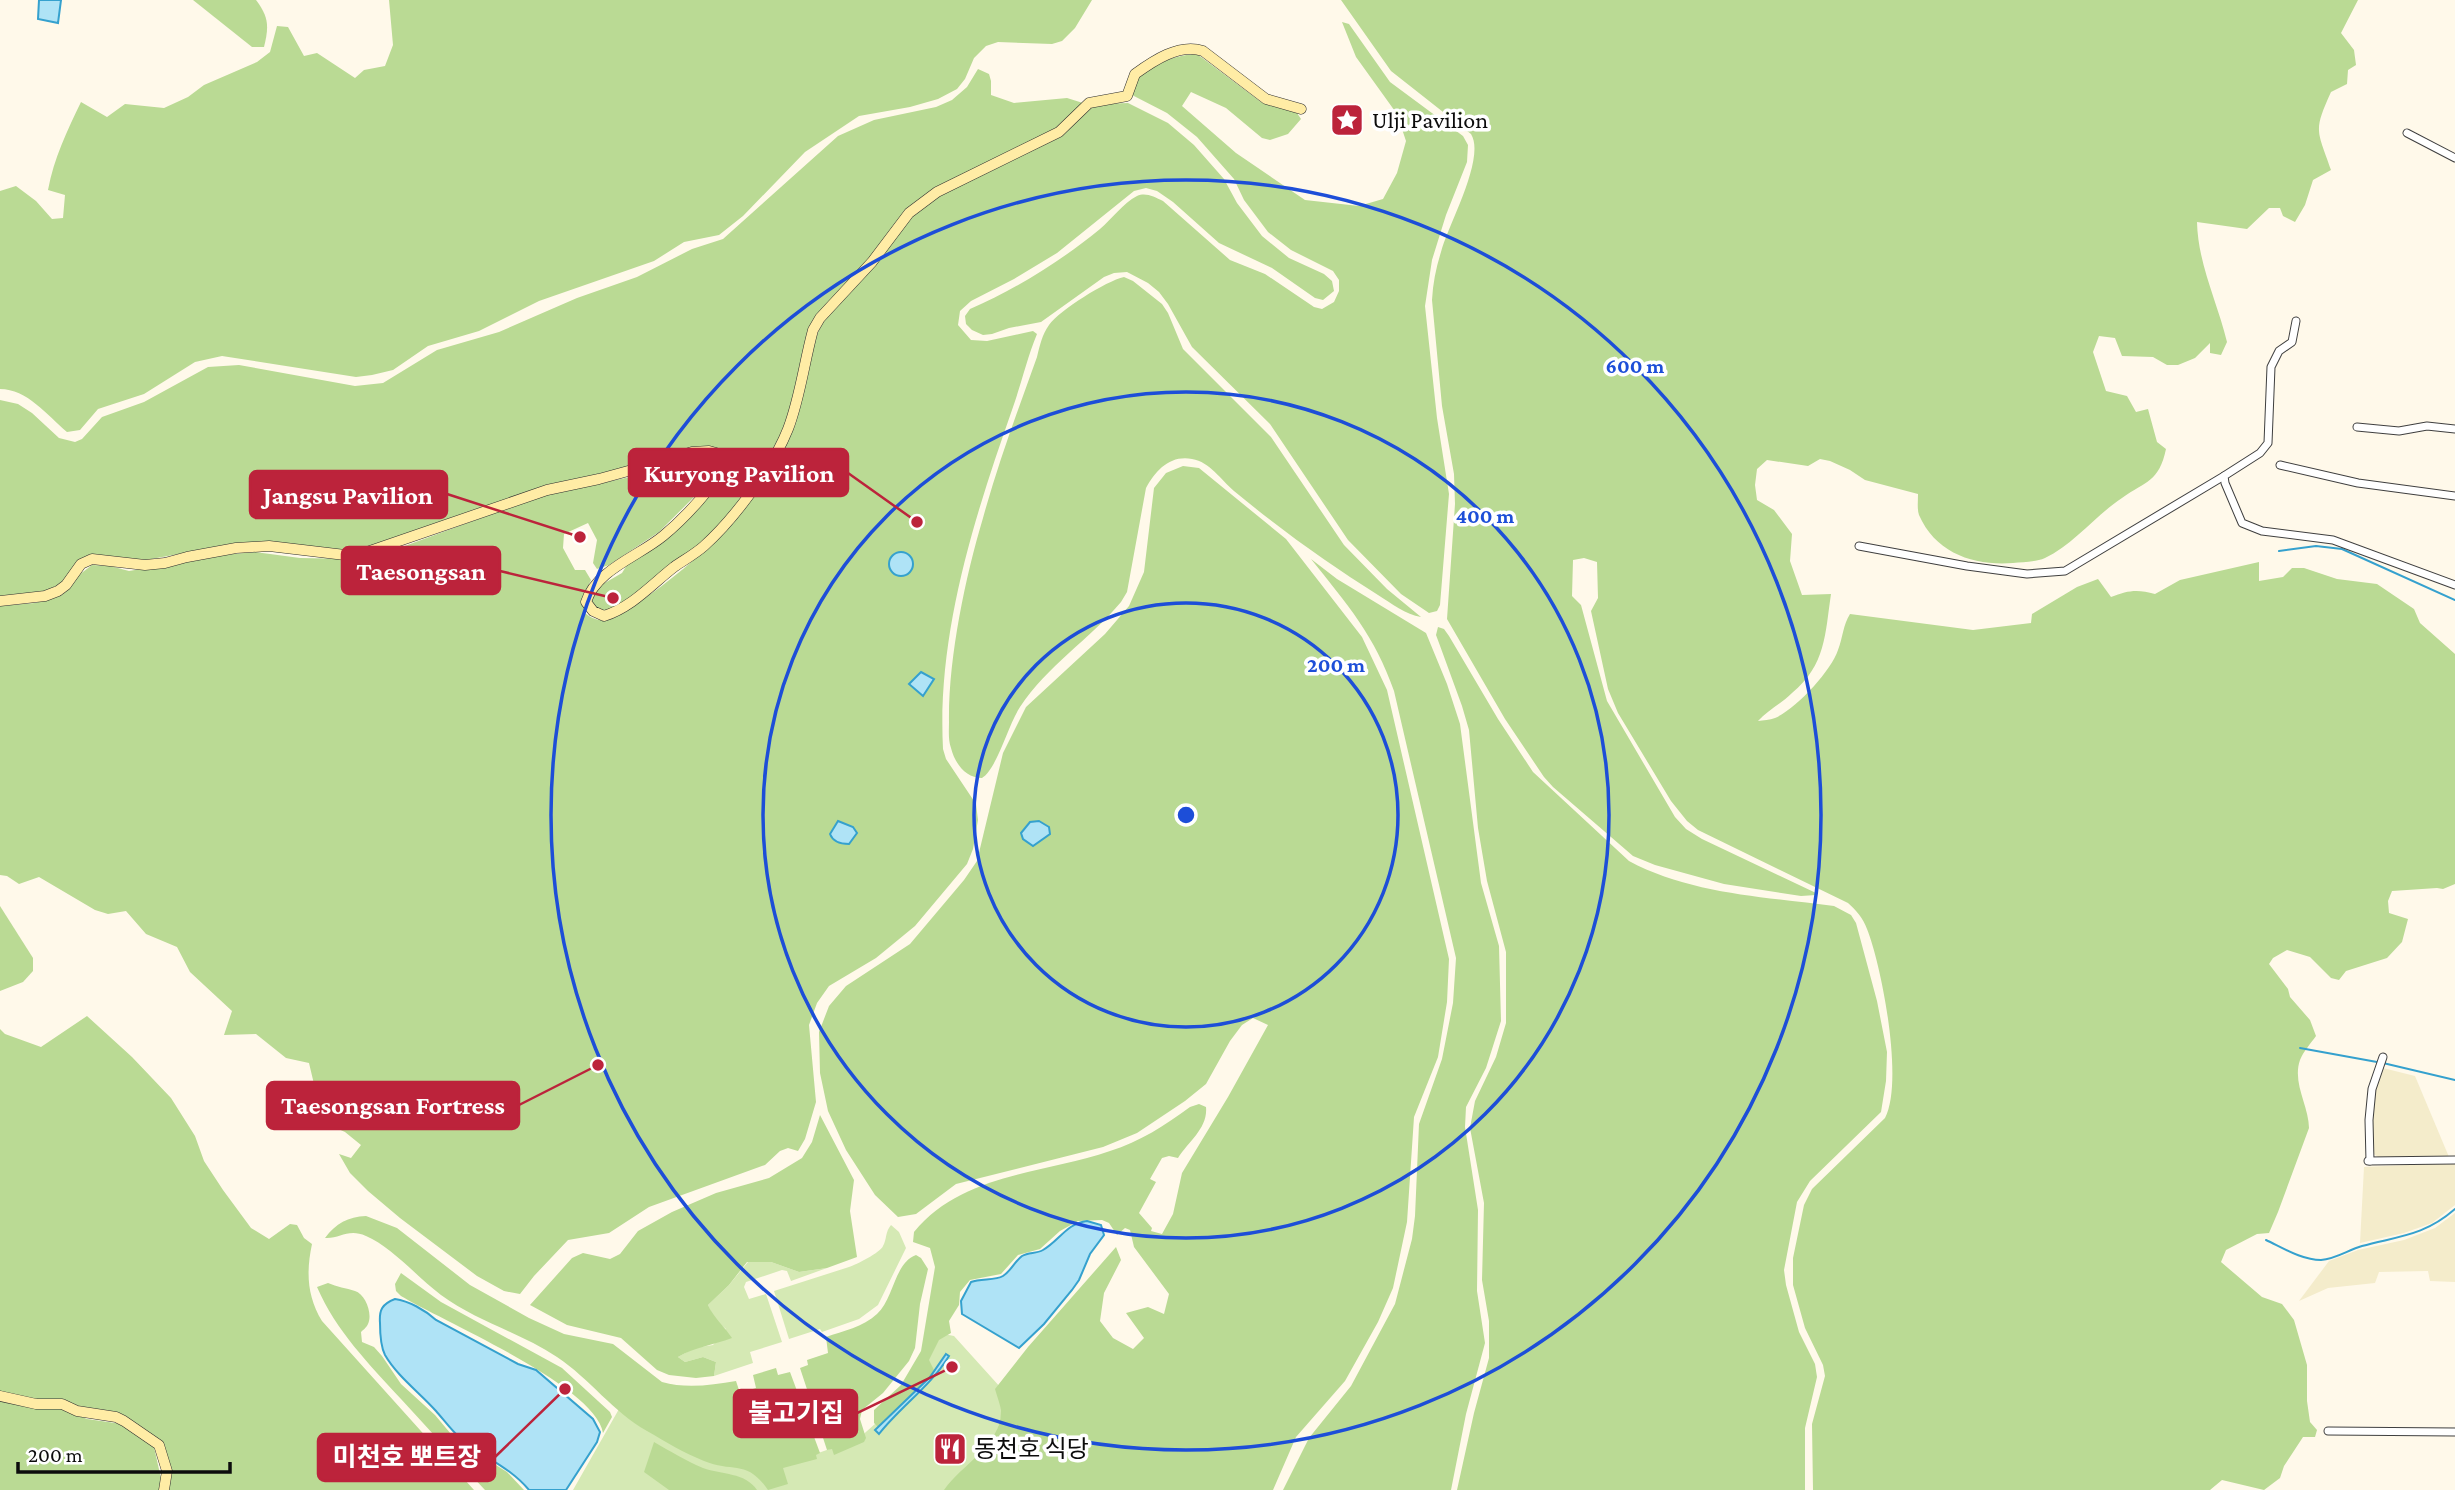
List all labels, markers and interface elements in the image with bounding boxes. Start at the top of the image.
place icon: Ulji Pavilion [1328,101,1366,139]
place label: Ulji Pavilion [1372,106,1488,133]
text: 600 m [1606,354,1665,378]
callout: Kuryong Pavilion [629,449,848,496]
text: Kuryong Pavilion [644,459,834,488]
callout: Jangsu Pavilion [250,471,447,518]
text: Jangsu Pavilion [260,481,433,510]
text: 400 m [1456,504,1515,528]
callout: Taesongsan [342,547,500,594]
text: Taesongsan [356,557,486,586]
text: 200 m [1307,653,1365,677]
centre of rings [1174,803,1198,827]
callout: Taesongsan Fortress [267,1082,519,1129]
text: Taesongsan Fortress [281,1091,505,1120]
callout: 불고기집 [734,1390,857,1437]
text: 불고기집 [748,1399,844,1428]
scale bar [18,1430,229,1474]
restaurant icon: 동천호 식당 [931,1430,969,1468]
callout: 미천호 뽀트장 [318,1434,495,1481]
place label: 동천호 식당 [974,1435,1089,1462]
text: 200 m [28,1443,83,1467]
text: 미천호 뽀트장 [333,1443,481,1472]

